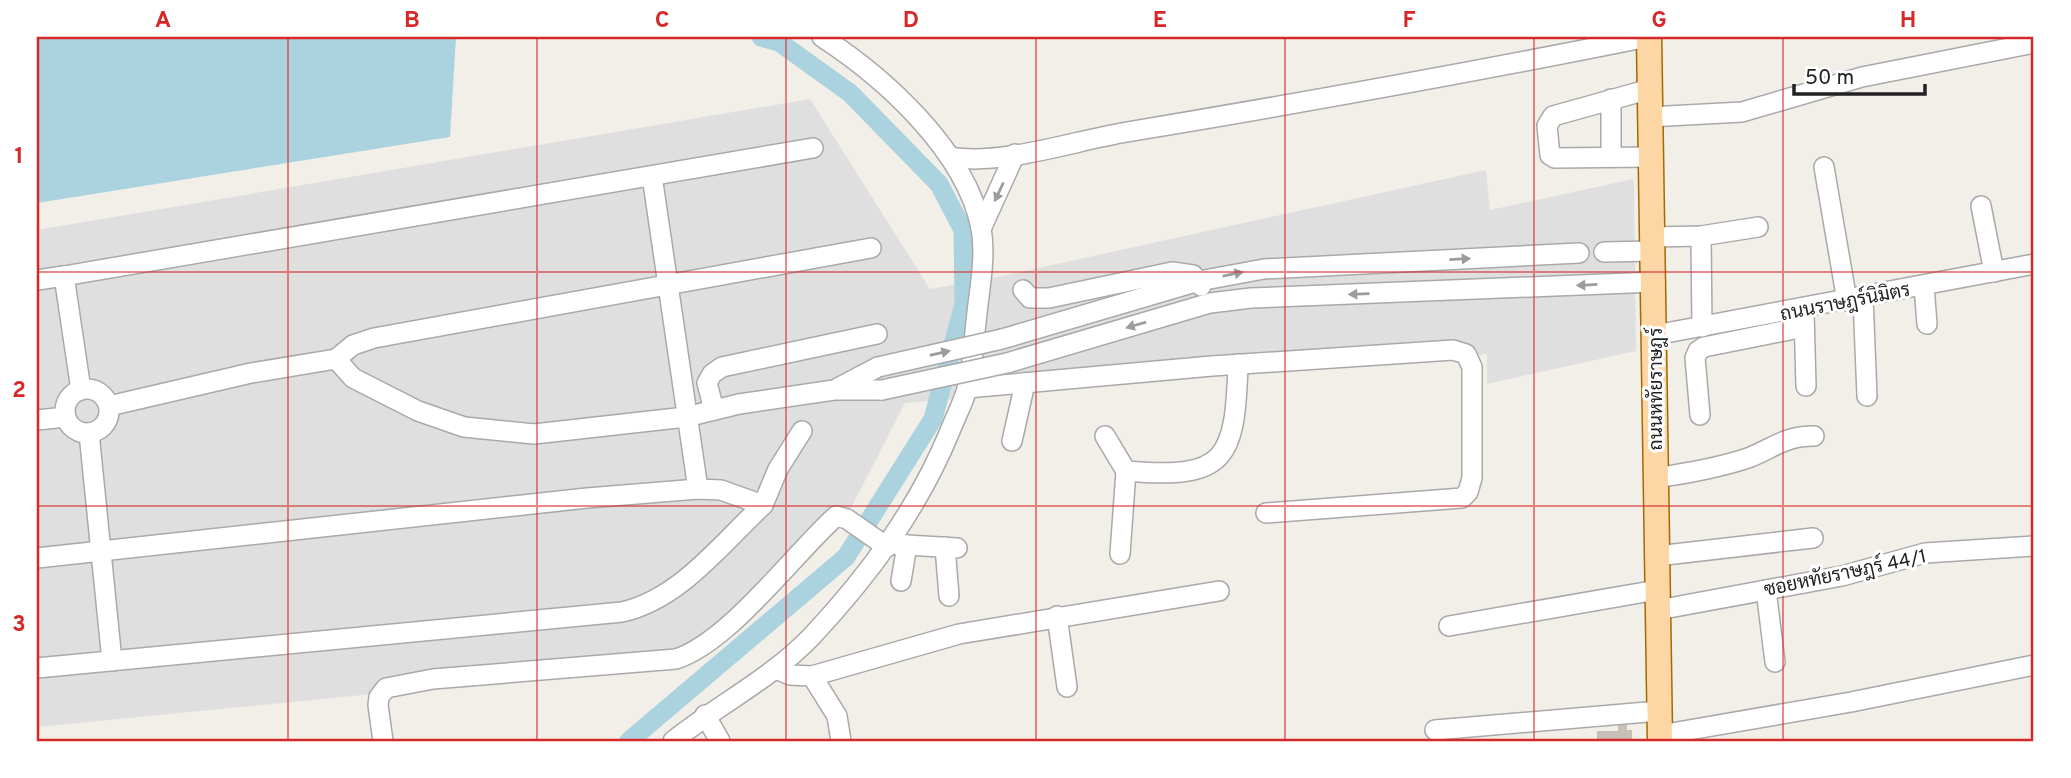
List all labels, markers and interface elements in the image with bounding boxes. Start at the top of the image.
text: A [155,7,171,36]
text: B [404,7,420,36]
text: C [655,7,669,36]
text: D [903,7,919,36]
text: E [1153,7,1167,36]
text: F [1402,7,1416,36]
text: G [1651,7,1667,36]
text: H [1900,7,1916,36]
scale bar [1794,52,1926,96]
text: 50 m [1805,65,1854,92]
text: 1 [14,143,24,172]
one-way arrow [993,182,1005,202]
one-way arrow [1449,254,1471,265]
one-way arrow [1222,268,1244,279]
street label: ถนนราษฎร์นิมิตร [1778,277,1912,327]
one-way arrow [1576,279,1598,290]
one-way arrow [1348,288,1370,299]
one-way arrow [1125,321,1146,331]
street label: ถนนหทัยราษฎร์ [1643,328,1669,450]
one-way arrow [929,347,951,358]
text: 2 [12,377,26,406]
street label: ซอยหทัยราษฎร์ 44/1 [1761,543,1929,603]
text: 3 [12,611,26,640]

